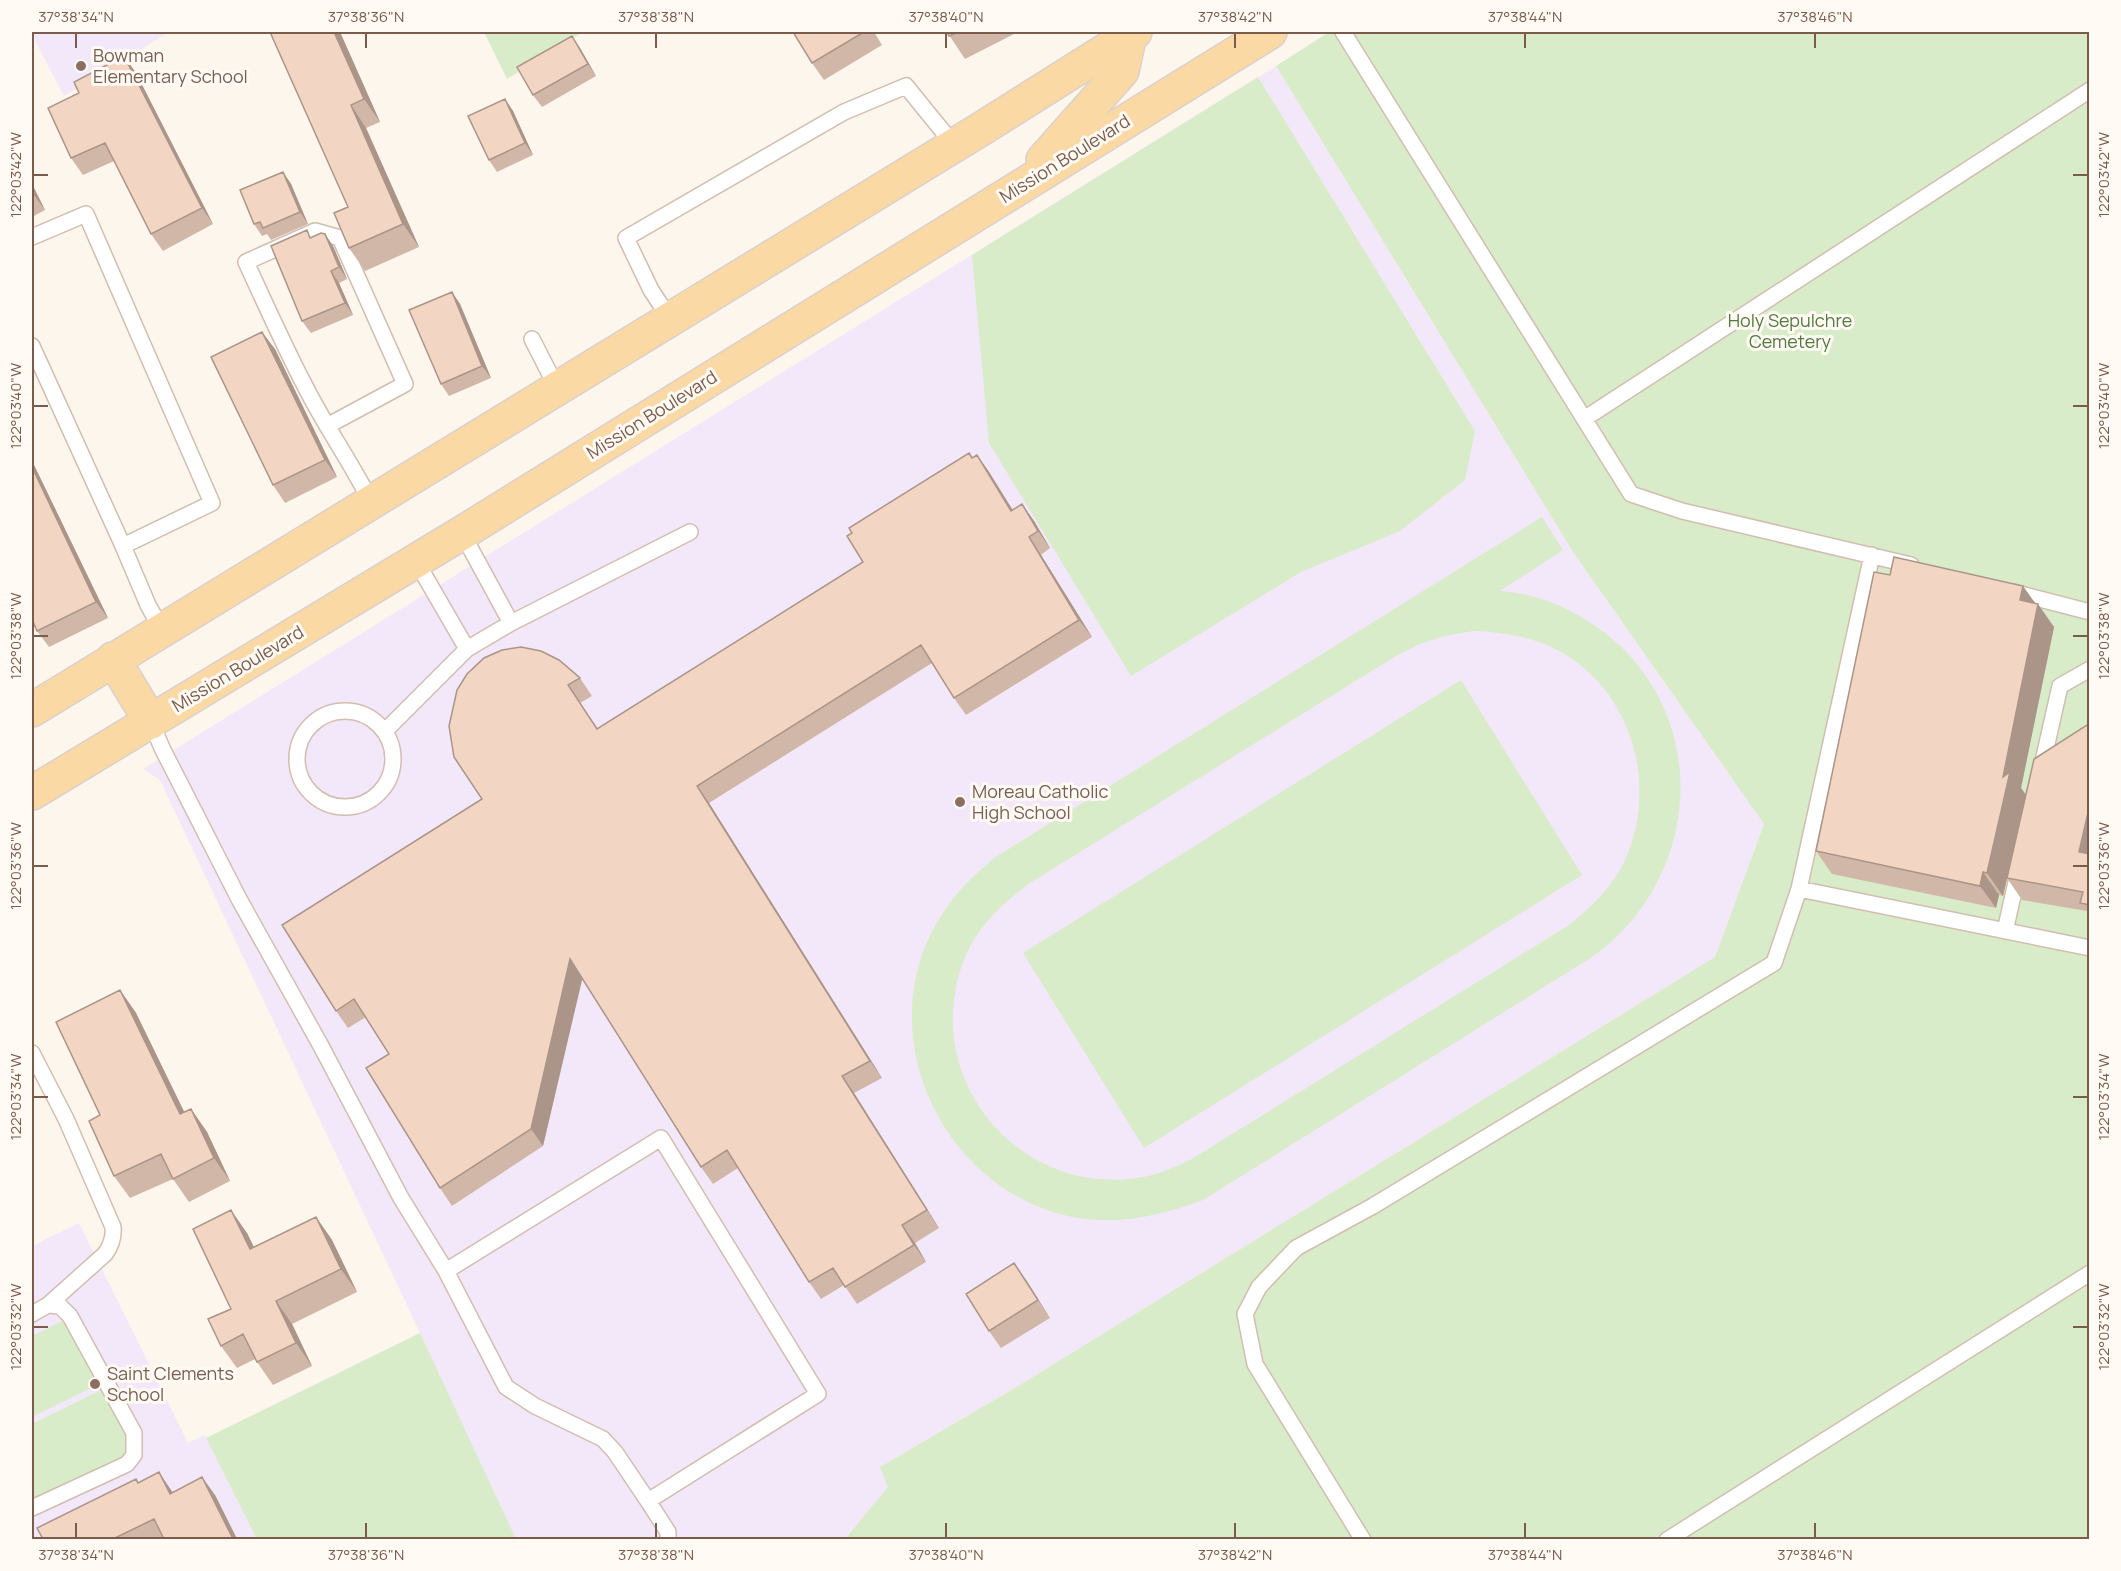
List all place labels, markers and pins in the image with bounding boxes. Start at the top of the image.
place label: Bowman Elementary School [93,43,248,88]
marker: Bowman Elementary School [74,59,88,73]
place label: Moreau Catholic High School [972,779,1109,824]
marker: Moreau Catholic High School [953,795,967,809]
place label: Saint Clements School [107,1361,234,1406]
marker: Saint Clements School [88,1377,102,1391]

